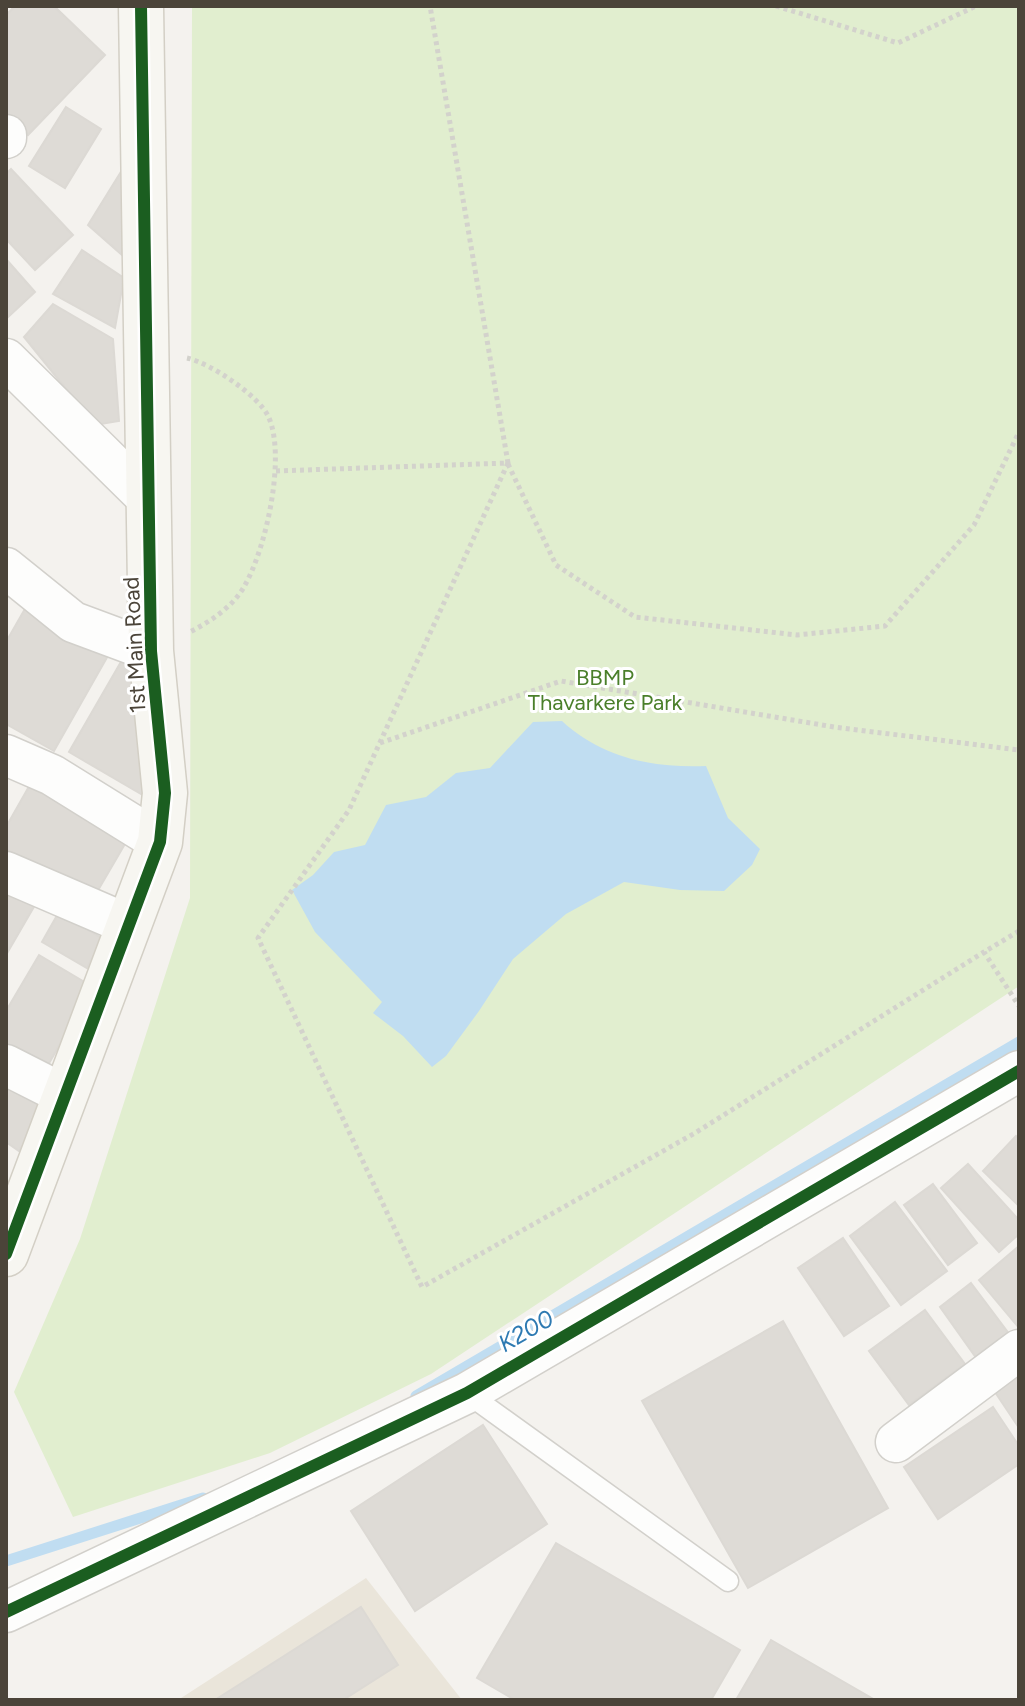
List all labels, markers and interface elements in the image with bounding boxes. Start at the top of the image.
street label: 1st Main Road [117,576,152,714]
park label: BBMP Thavarkere Park [528,664,683,716]
water label: K200 [493,1303,558,1358]

